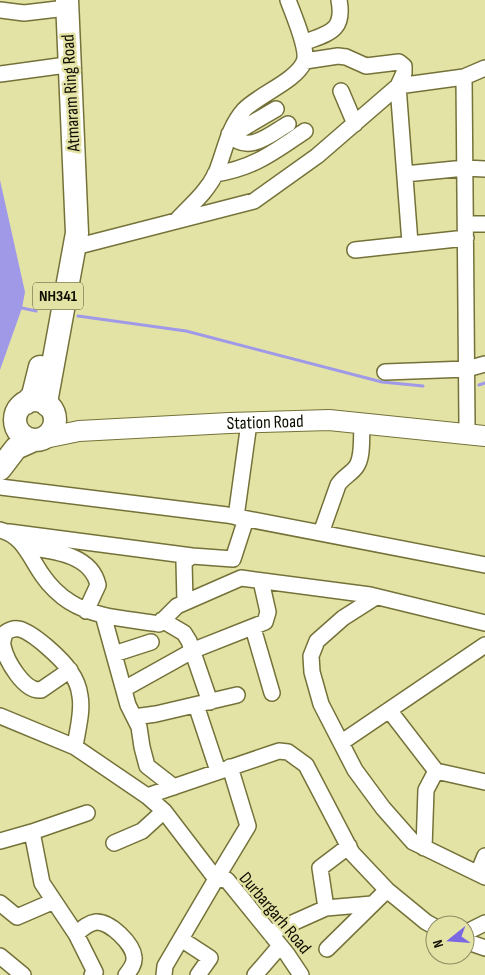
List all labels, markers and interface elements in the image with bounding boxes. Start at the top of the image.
street label: Atmaram Ring Road [57,34,85,153]
road number: NH341 [33,282,83,310]
street label: Station Road [226,410,304,434]
street label: Durbargarh Road [235,868,315,958]
north arrow [425,915,475,965]
text: N [429,938,447,950]

